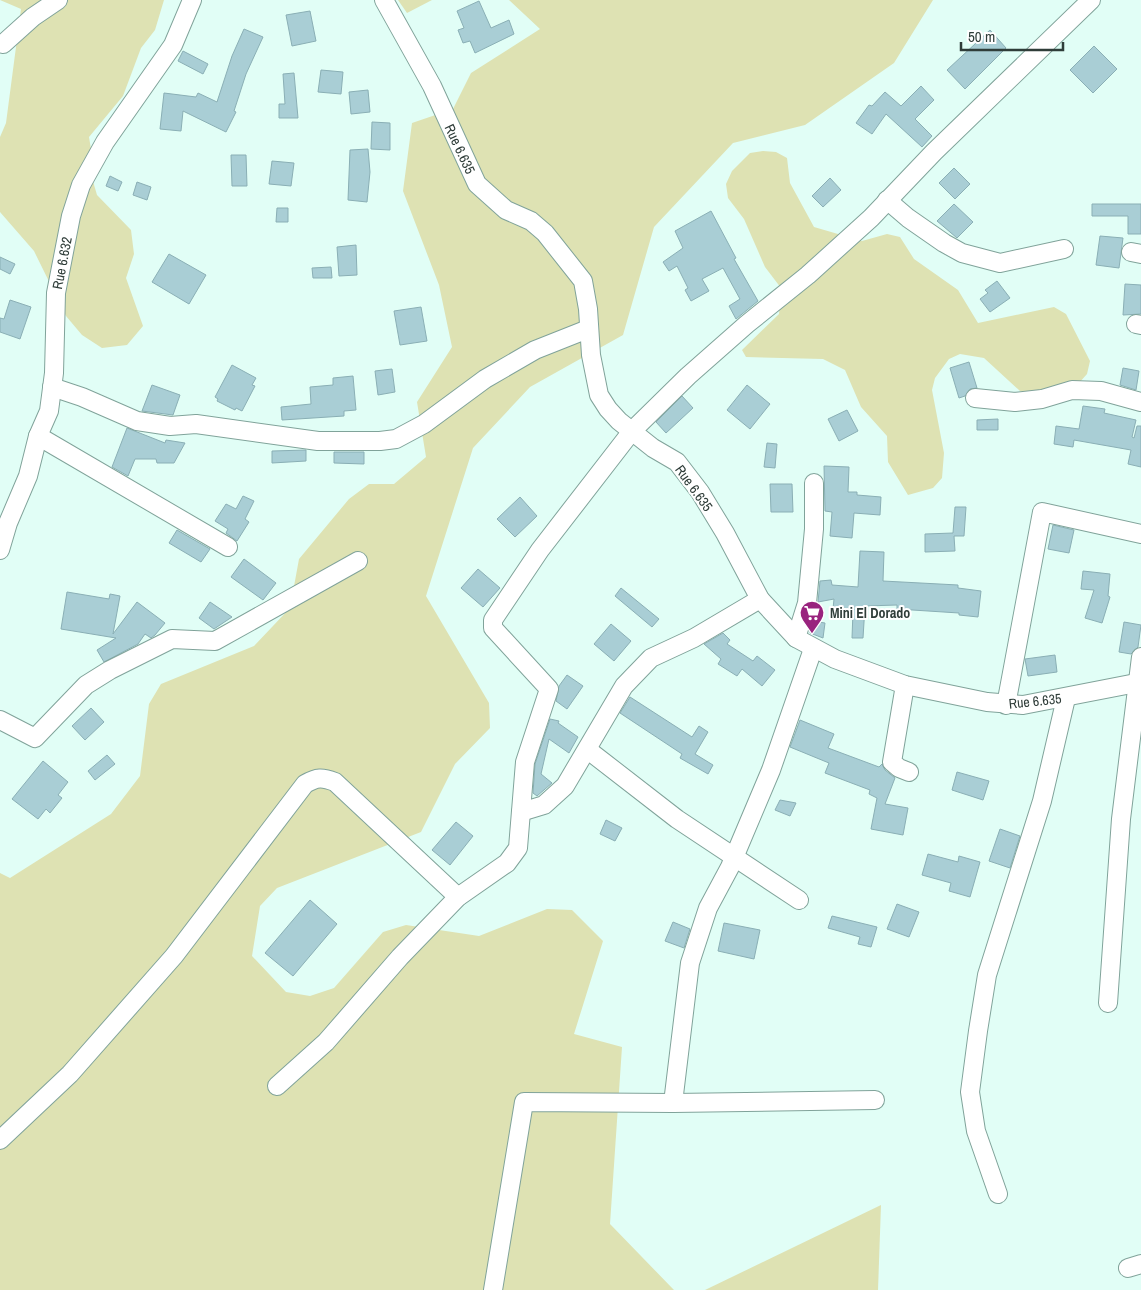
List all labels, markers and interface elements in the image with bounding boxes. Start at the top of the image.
scale bar [961,20,1064,52]
text: 50 m [968,26,995,47]
street label: Rue 6.635 [441,121,479,177]
street label: Rue 6.632 [48,235,76,291]
street label: Rue 6.635 [671,461,717,515]
supermarket icon: Mini El Dorado [799,600,825,634]
place label: Mini El Dorado [830,604,910,622]
street label: Rue 6.635 [1008,689,1062,713]

